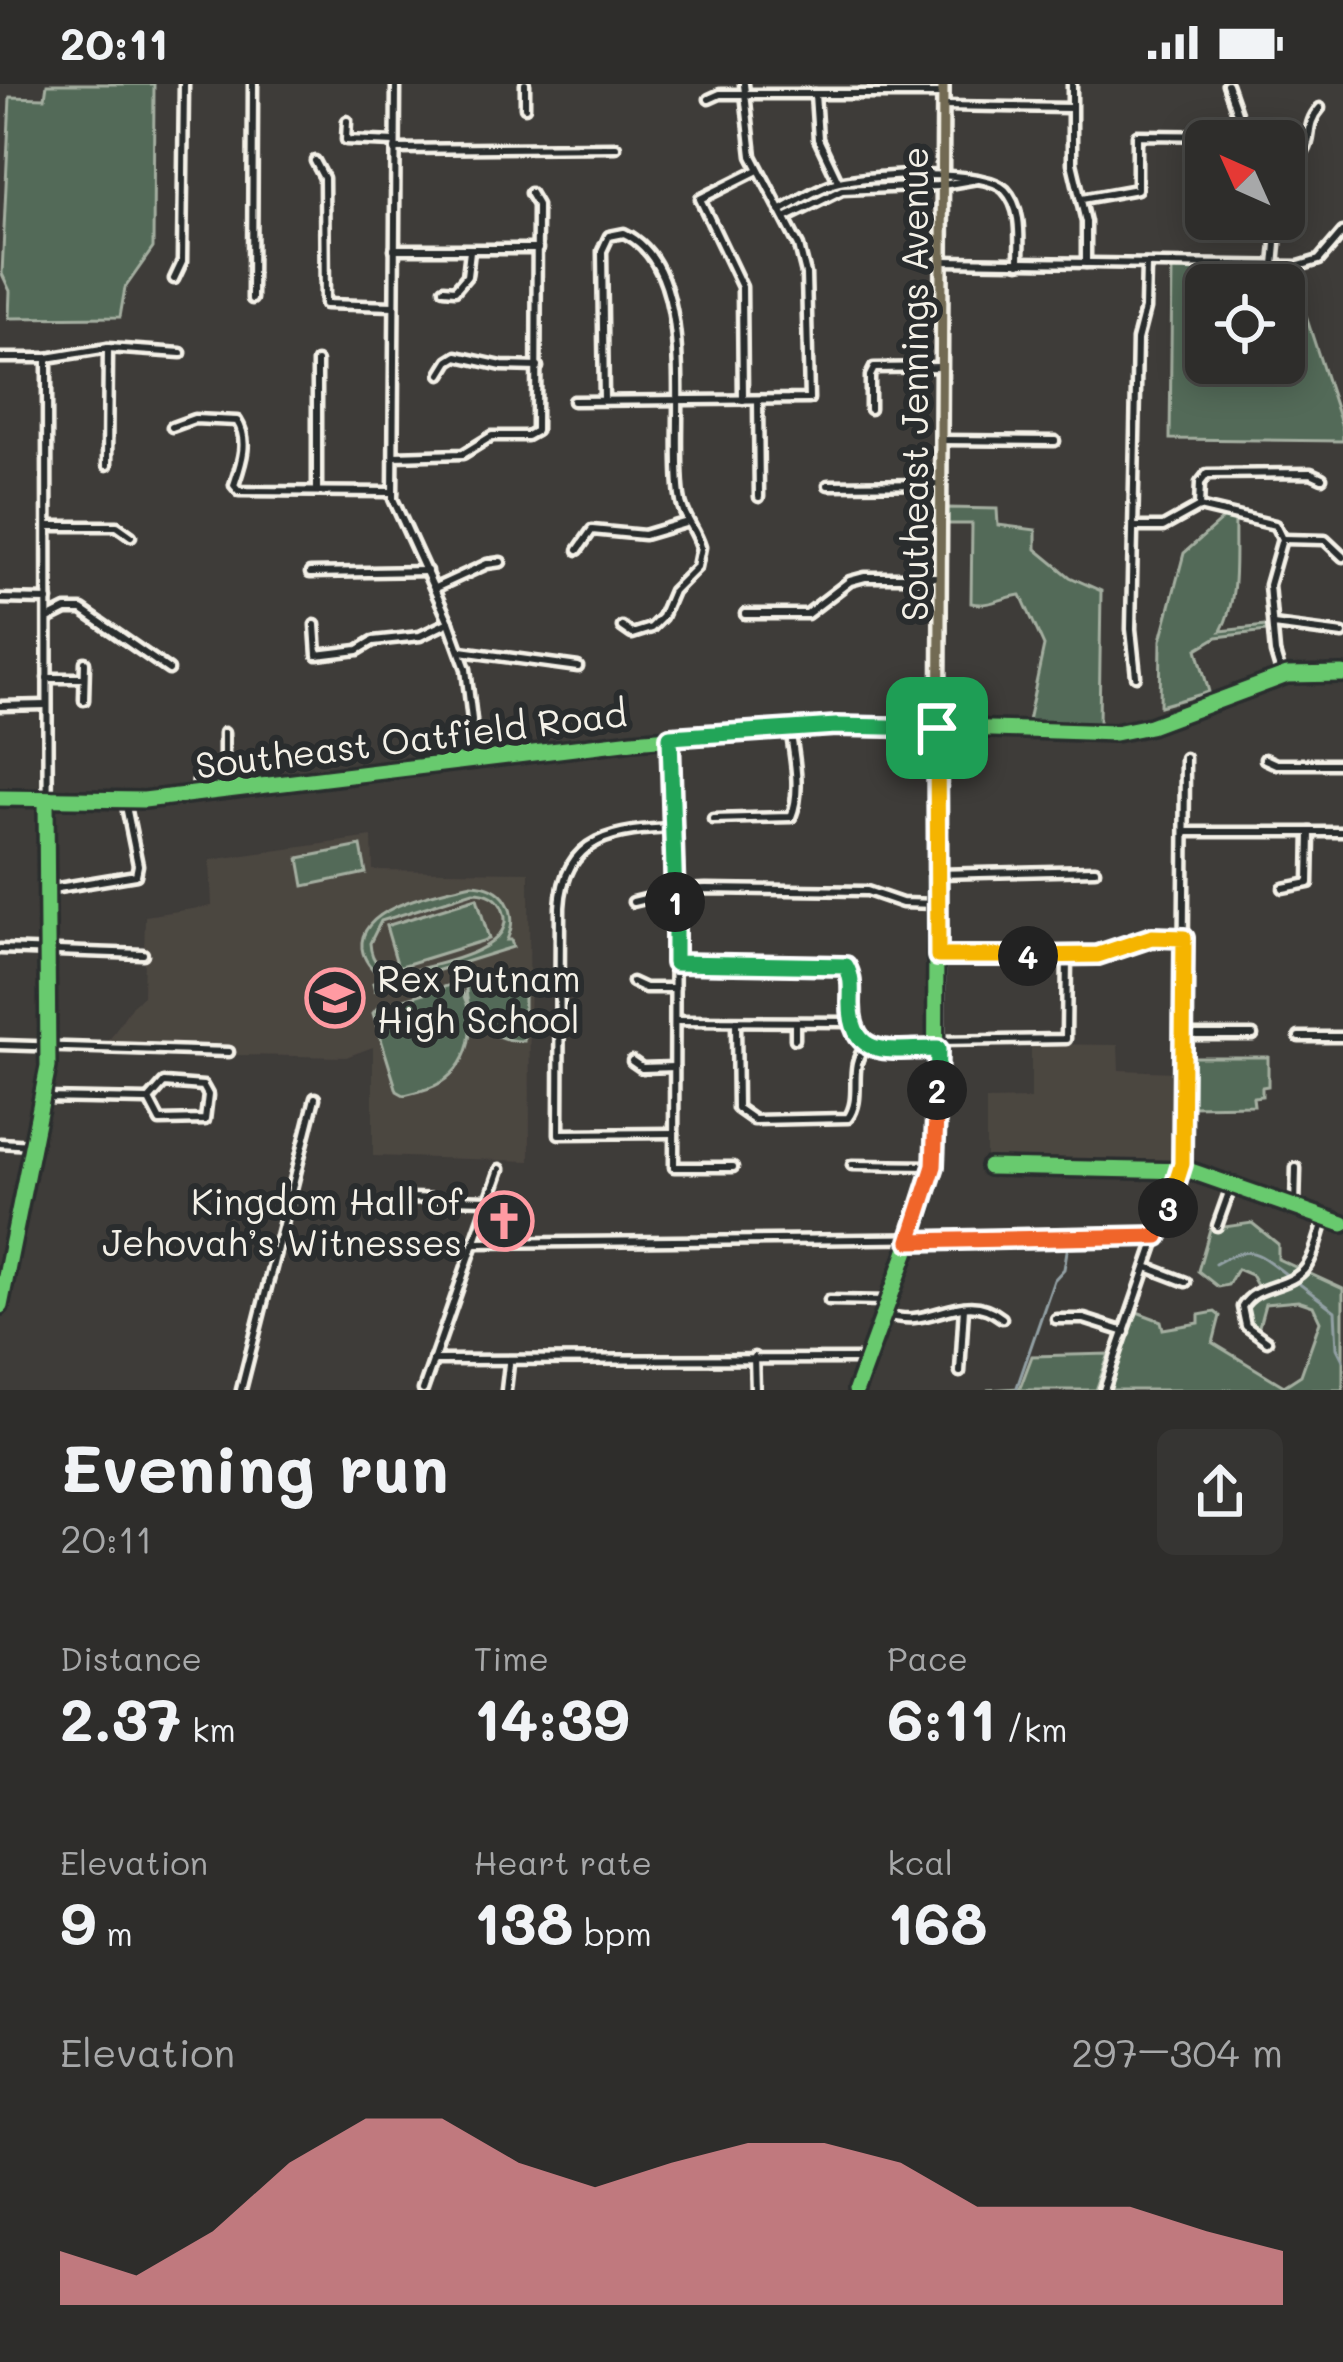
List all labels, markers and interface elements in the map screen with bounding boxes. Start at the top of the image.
text: 20:11 [60,13,168,71]
north arrow [1185,120,1305,240]
map controls [1185,120,1305,384]
street label: Southeast Jennings Avenue [890,147,937,621]
button: locate [1185,264,1305,384]
pin [886,677,988,779]
street label: Southeast Oatfield Road [193,688,629,788]
icon: arrive [904,695,970,761]
pin: 1 [645,872,705,932]
text: 1 [668,880,682,923]
pin: 4 [998,926,1058,986]
text: 4 [1018,934,1038,977]
place label: Rex Putnam High School [377,954,581,1042]
school or university icon: Rex Putnam High School [304,967,366,1029]
pin: 2 [907,1060,967,1120]
text: 2 [928,1068,946,1111]
place label: Kingdom Hall of Jehovah’s Witnesses [102,1177,463,1265]
pin: 3 [1138,1178,1198,1238]
text: 3 [1158,1186,1178,1229]
church icon: Kingdom Hall of Jehovah’s Witnesses [473,1190,535,1252]
text: Evening run [60,1424,449,1510]
button: share [1157,1429,1283,1555]
text: 20:11 [60,1512,153,1563]
text: Distance [60,1636,202,1679]
text: Time [474,1636,549,1679]
text: Pace [887,1636,968,1679]
text: 2.37 [60,1679,181,1757]
text: 14:39 [474,1679,629,1757]
text: 6:11 [887,1679,996,1757]
text: km [181,1707,236,1750]
text: /km [996,1707,1068,1750]
text: Elevation [60,1840,208,1883]
text: Heart rate [474,1840,652,1883]
text: kcal [887,1840,953,1883]
text: 9 [60,1883,96,1961]
text: 138 [474,1883,573,1961]
text: 168 [887,1883,987,1961]
text: m [96,1911,133,1954]
text: bpm [573,1911,652,1954]
text: Elevation [60,2026,235,2077]
text: 297–304 m [1071,2026,1283,2077]

